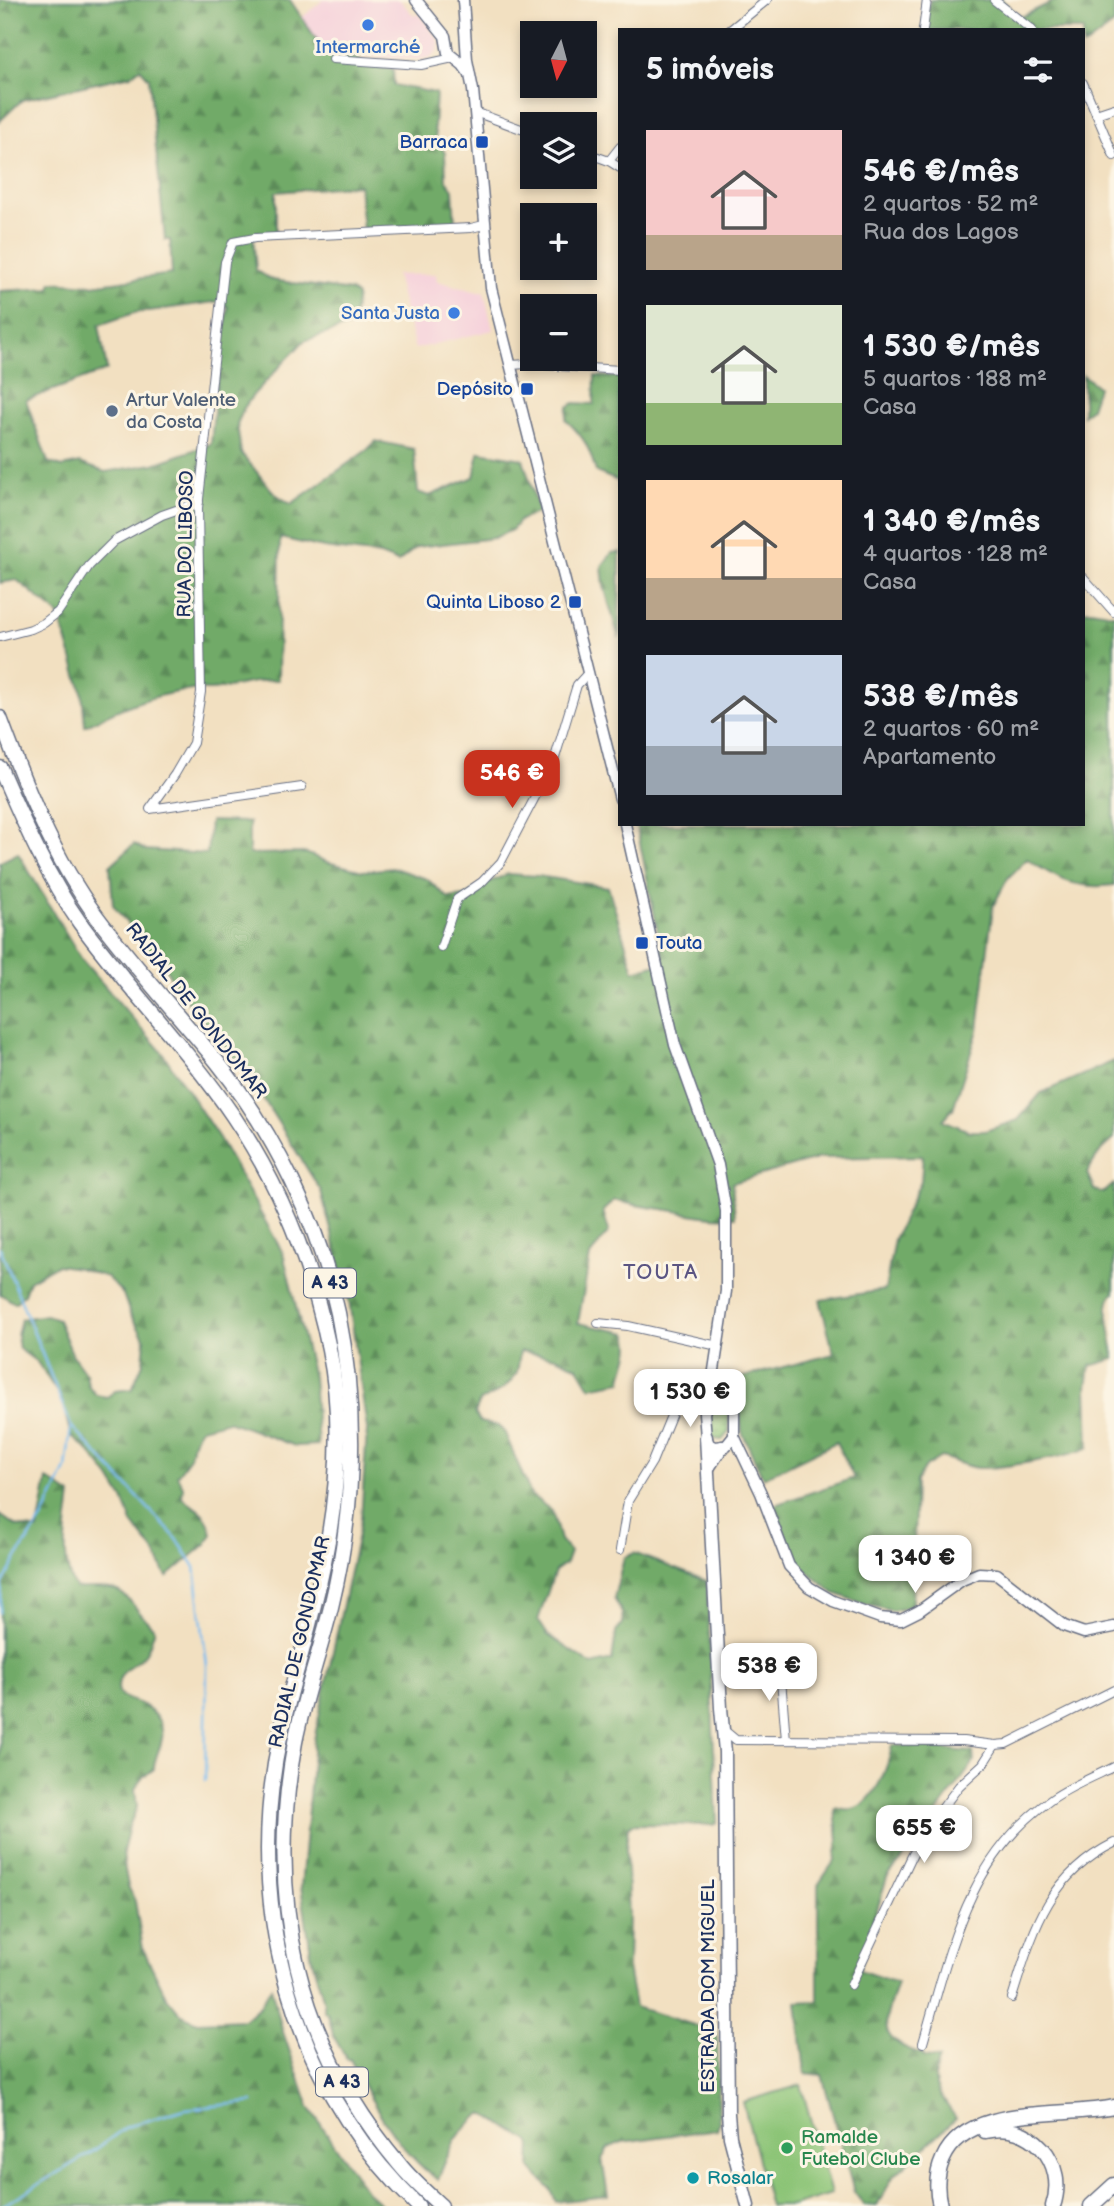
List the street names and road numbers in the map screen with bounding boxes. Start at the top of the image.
street label: RUA DO LIBOSO [173,470,199,618]
street label: RADIAL DE GONDOMAR [120,919,272,1103]
road number: A 43 [304,1268,356,1298]
street label: RADIAL DE GONDOMAR [264,1534,336,1750]
street label: ESTRADA DOM MIGUEL [697,1879,720,2093]
road number: A 43 [316,2068,368,2096]

